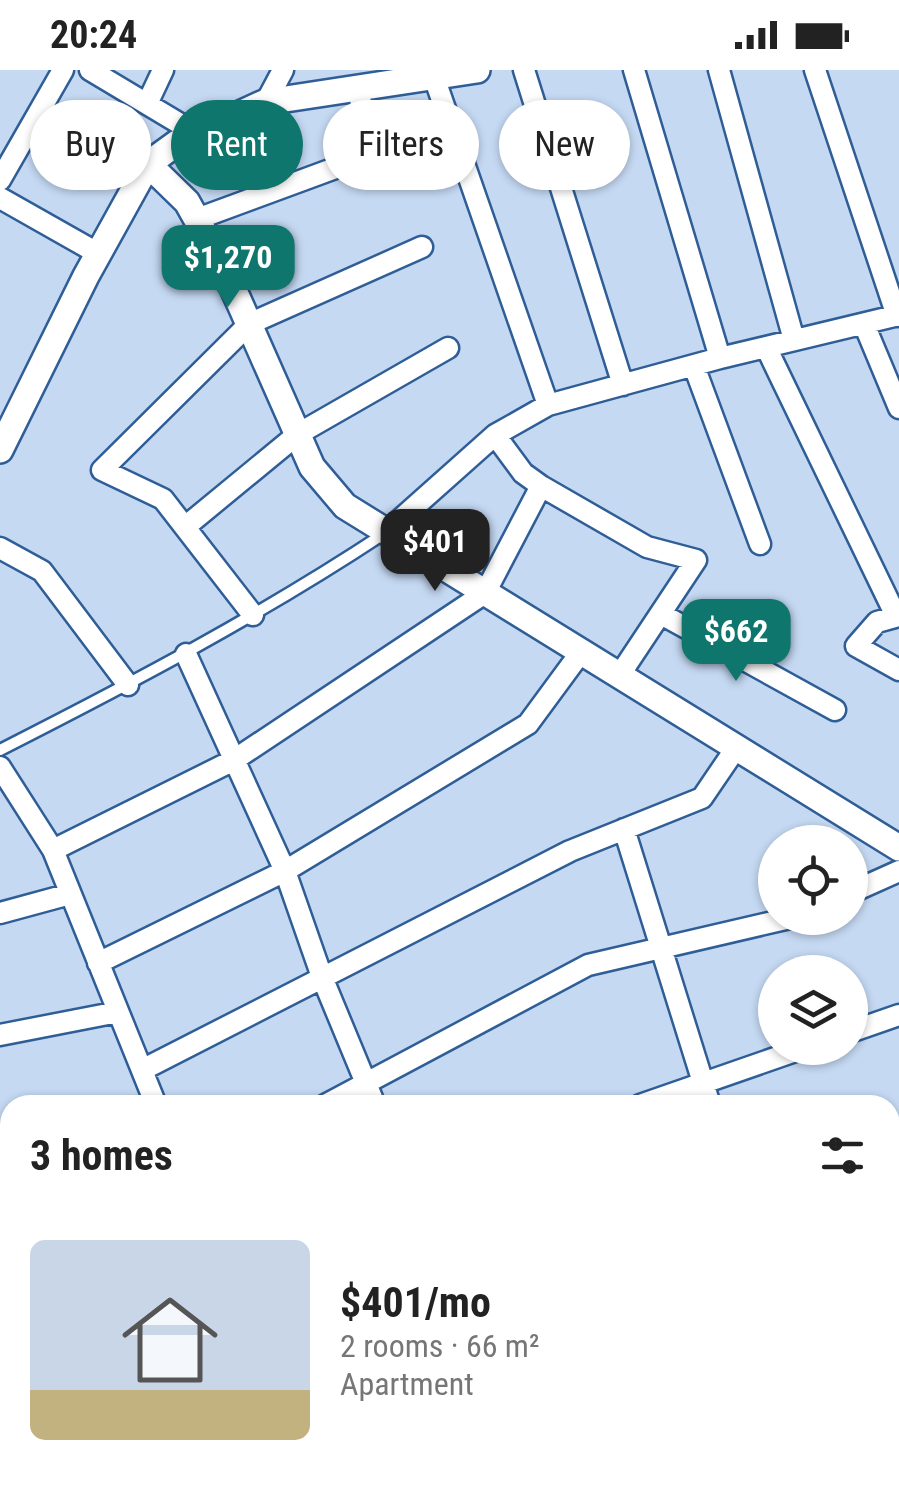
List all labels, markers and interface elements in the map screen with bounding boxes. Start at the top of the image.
text: 20:24 [50,13,137,57]
chip: Buy [30,100,151,190]
chip: Rent [171,100,303,190]
chip: Filters [323,100,479,190]
chip: New [499,100,630,190]
pin: $1,270 [147,225,309,310]
text: $1,270 [184,238,272,276]
pin: $401 [376,509,494,594]
text: $401 [403,522,467,560]
pin: $662 [677,599,795,684]
text: $662 [704,612,768,650]
map controls [758,825,868,1065]
button: locate [758,825,868,935]
button: layers [758,955,868,1065]
icon: filters [815,1128,870,1183]
text: 3 homes [30,1131,173,1180]
text: $401/mo [340,1278,491,1327]
icon: home [110,1280,230,1400]
text: 2 rooms · 66 m² [340,1327,539,1365]
text: Apartment [340,1365,474,1403]

